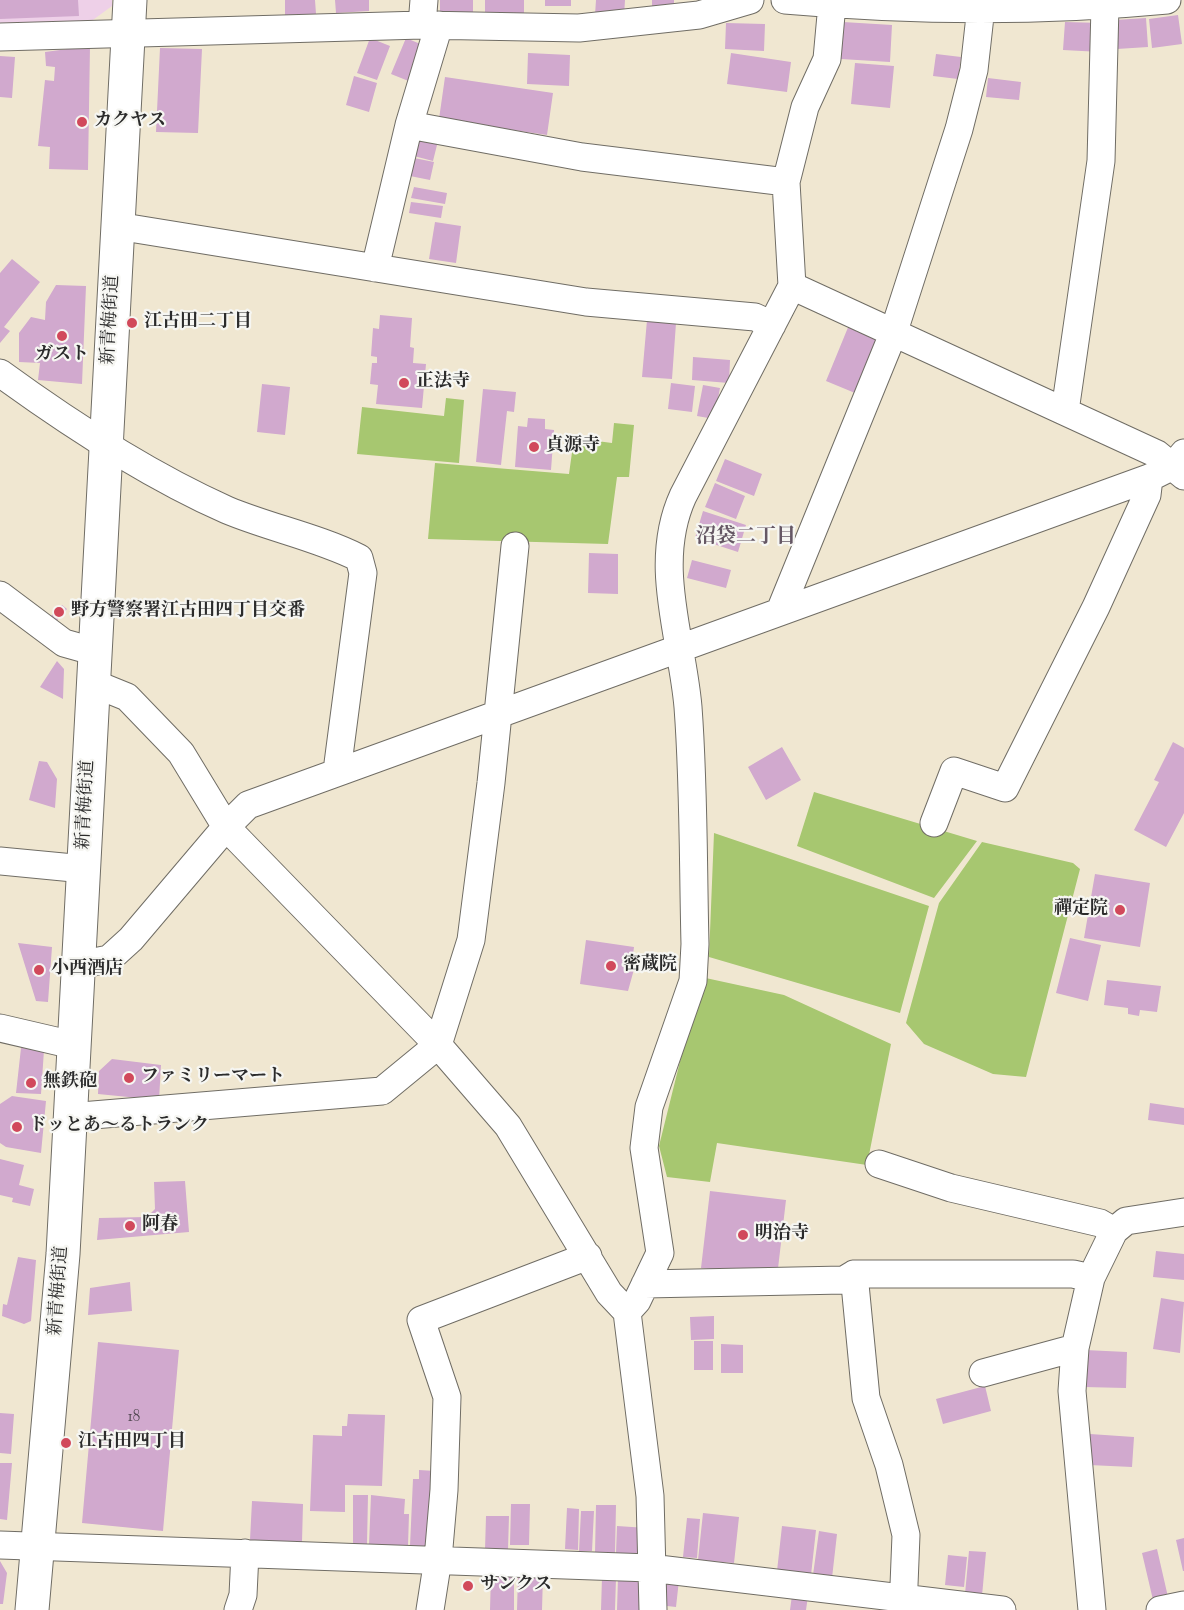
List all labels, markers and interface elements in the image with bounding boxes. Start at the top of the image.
place label: カクヤス [94,111,166,133]
marker: カクヤス [75,115,89,129]
street label: 新青梅街道 [99,274,125,366]
place label: 江古田二丁目 [144,312,252,334]
marker: 江古田二丁目 [125,316,139,330]
marker: ガスト [55,329,69,343]
place label: ガスト [35,345,89,367]
place label: 正法寺 [416,372,470,394]
marker: 正法寺 [397,376,411,390]
place label: 貞源寺 [546,436,600,458]
marker: 貞源寺 [527,440,541,454]
district label: 沼袋二丁目 [696,527,796,551]
place label: 野方警察署江古田四丁目交番 [71,601,305,623]
marker: 野方警察署江古田四丁目交番 [52,605,66,619]
street label: 新青梅街道 [74,759,100,851]
place label: 禪定院 [1054,899,1108,921]
marker: 禪定院 [1113,903,1127,917]
place label: 密蔵院 [623,955,677,977]
place label: 小西酒店 [51,959,123,981]
marker: 密蔵院 [604,959,618,973]
marker: 小西酒店 [32,963,46,977]
place label: ファミリーマート [141,1067,285,1089]
marker: ファミリーマート [122,1071,136,1085]
place label: 無鉄砲 [43,1072,97,1094]
marker: 無鉄砲 [24,1076,38,1090]
place label: ドッとあ～るトランク [29,1116,209,1138]
marker: ドッとあ～るトランク [10,1120,24,1134]
place label: 阿春 [142,1215,178,1237]
marker: 阿春 [123,1219,137,1233]
place label: 明治寺 [755,1224,809,1246]
marker: 明治寺 [736,1228,750,1242]
street label: 新青梅街道 [46,1245,74,1337]
house number: 18 [128,1409,140,1427]
place label: 江古田四丁目 [78,1432,186,1454]
marker: 江古田四丁目 [59,1436,73,1450]
place label: サンクス [480,1575,552,1597]
marker: サンクス [461,1579,475,1593]

